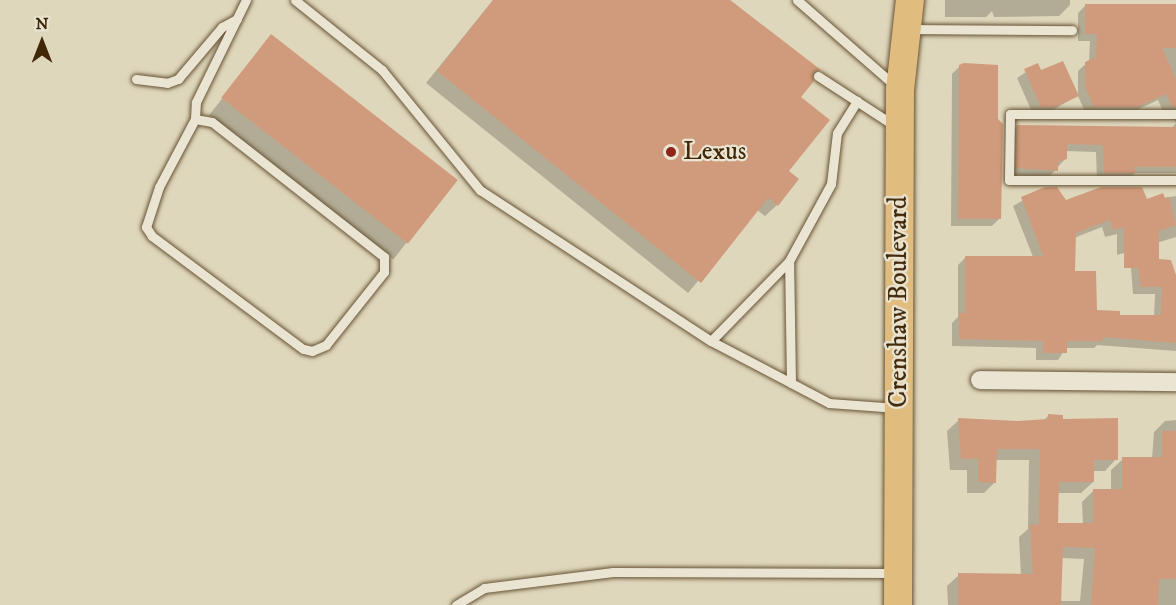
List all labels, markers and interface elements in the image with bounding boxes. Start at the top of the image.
north arrow [12,12,72,72]
text: N [35,14,49,34]
place label: Lexus [683,136,747,168]
marker: Lexus [664,145,678,159]
street label: Crenshaw Boulevard [883,196,915,408]

